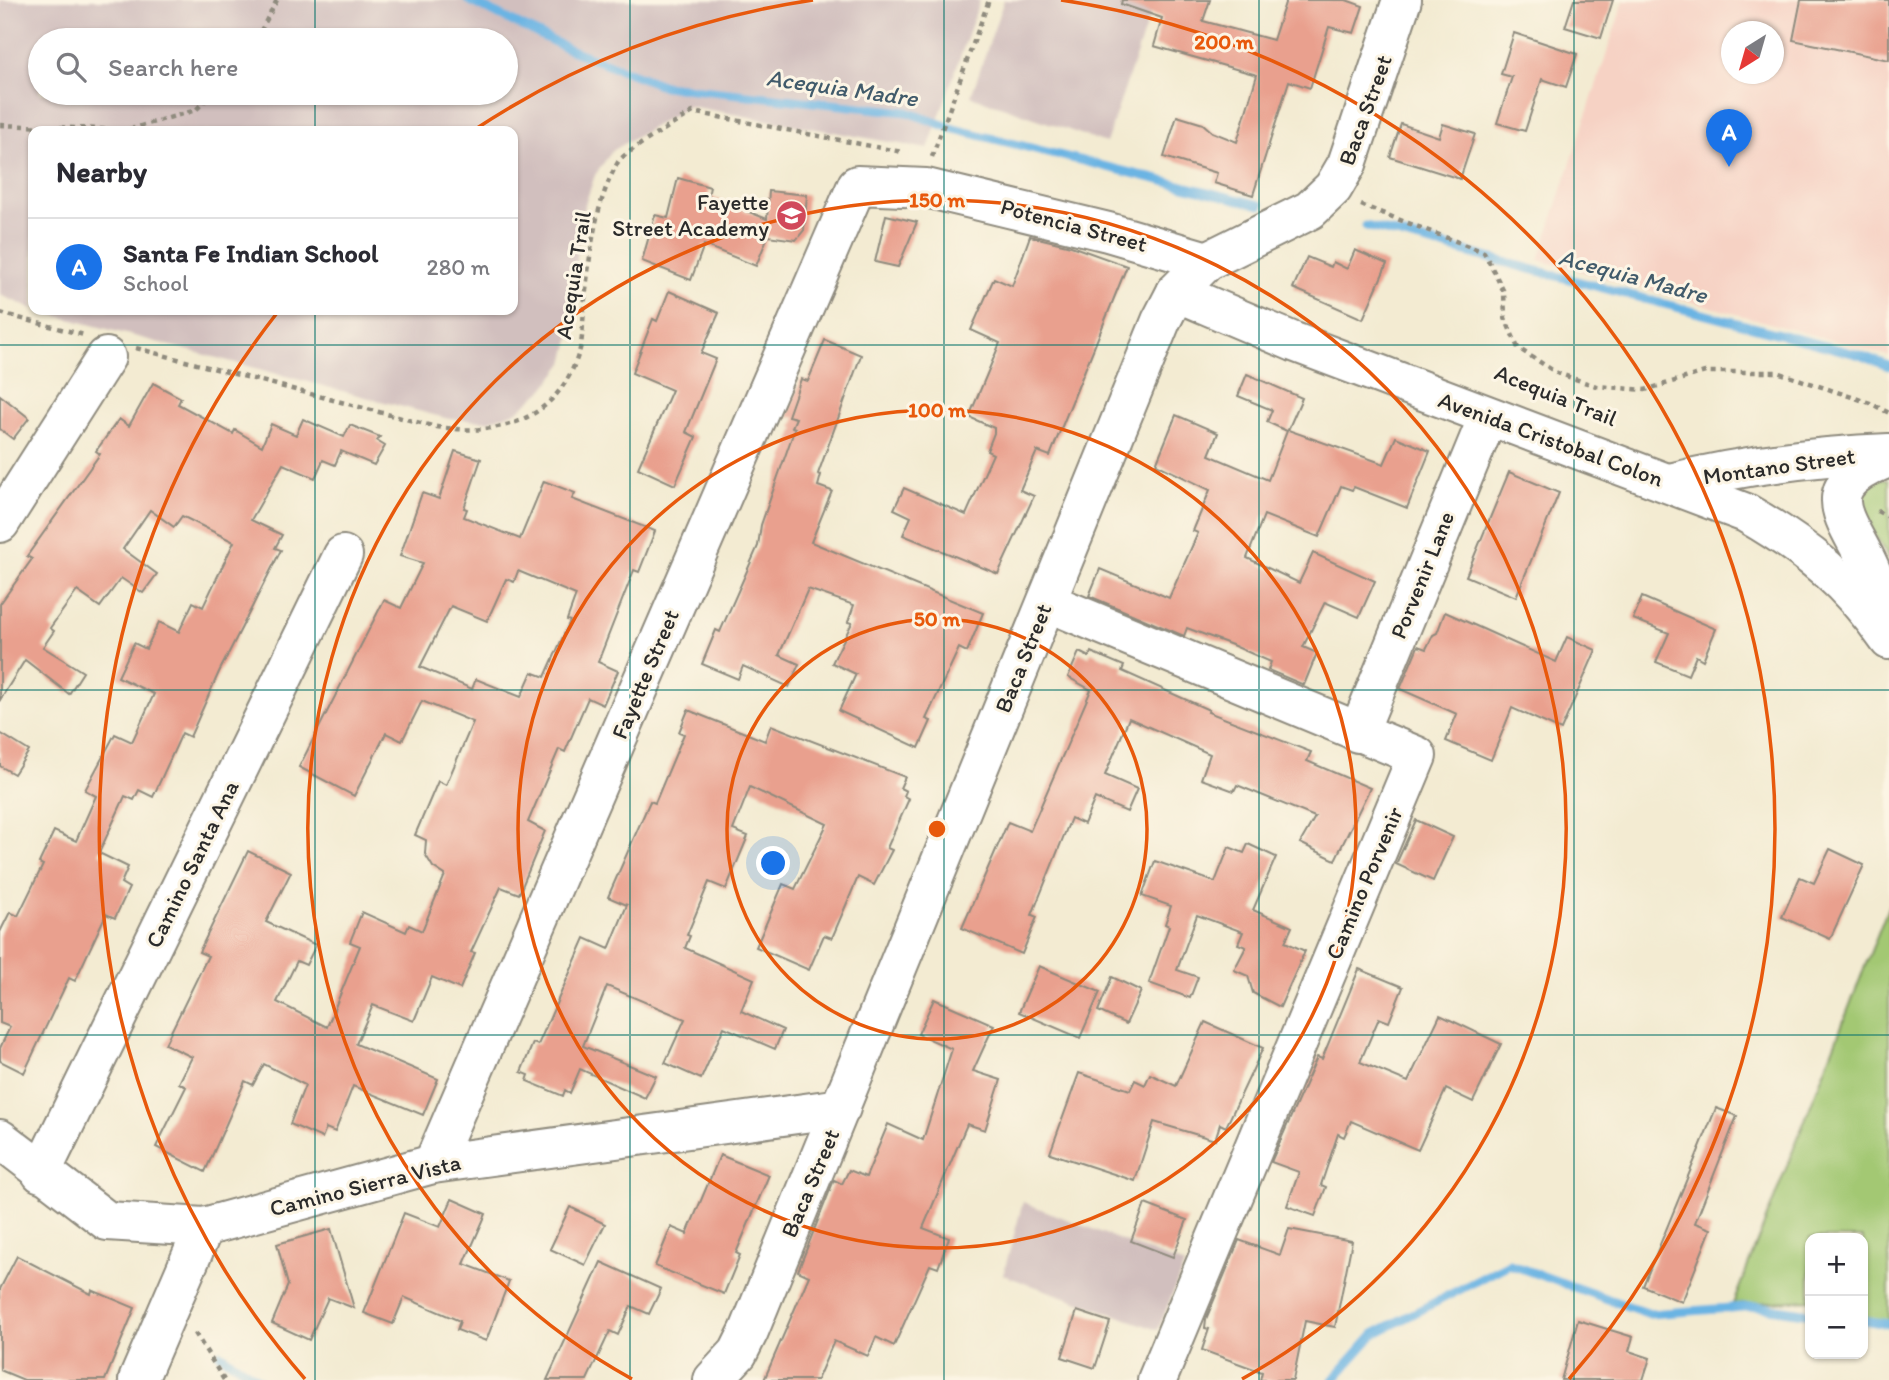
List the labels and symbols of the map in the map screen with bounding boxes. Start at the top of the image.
north arrow [1721,21,1784,84]
text: 200 m [1194,29,1254,54]
street label: Baca Street [1332,51,1398,169]
water label: Acequia Madre [765,63,921,113]
pin: A [1706,109,1752,167]
text: 150 m [909,187,965,212]
place label: Fayette Street Academy [612,188,769,242]
street label: Potencia Street [998,192,1151,258]
school or university icon: Fayette Street Academy [775,198,809,232]
street label: Acequia Trail [549,208,597,341]
water label: Acequia Madre [1556,242,1712,310]
street label: Acequia Trail [1491,358,1622,432]
street label: Avenida Cristobal Colon [1435,385,1667,493]
text: 100 m [908,397,966,422]
street label: Montano Street [1701,441,1857,491]
street label: Porvenir Lane [1384,507,1460,643]
street label: Baca Street [988,599,1058,717]
street label: Fayette Street [605,605,685,743]
text: 50 m [914,606,961,631]
street label: Camino Santa Ana [139,776,245,952]
street label: Camino Porvenir [1319,802,1409,964]
centre of rings [925,817,949,841]
your location [756,846,790,880]
street label: Baca Street [775,1124,845,1242]
street label: Camino Sierra Vista [267,1148,463,1222]

